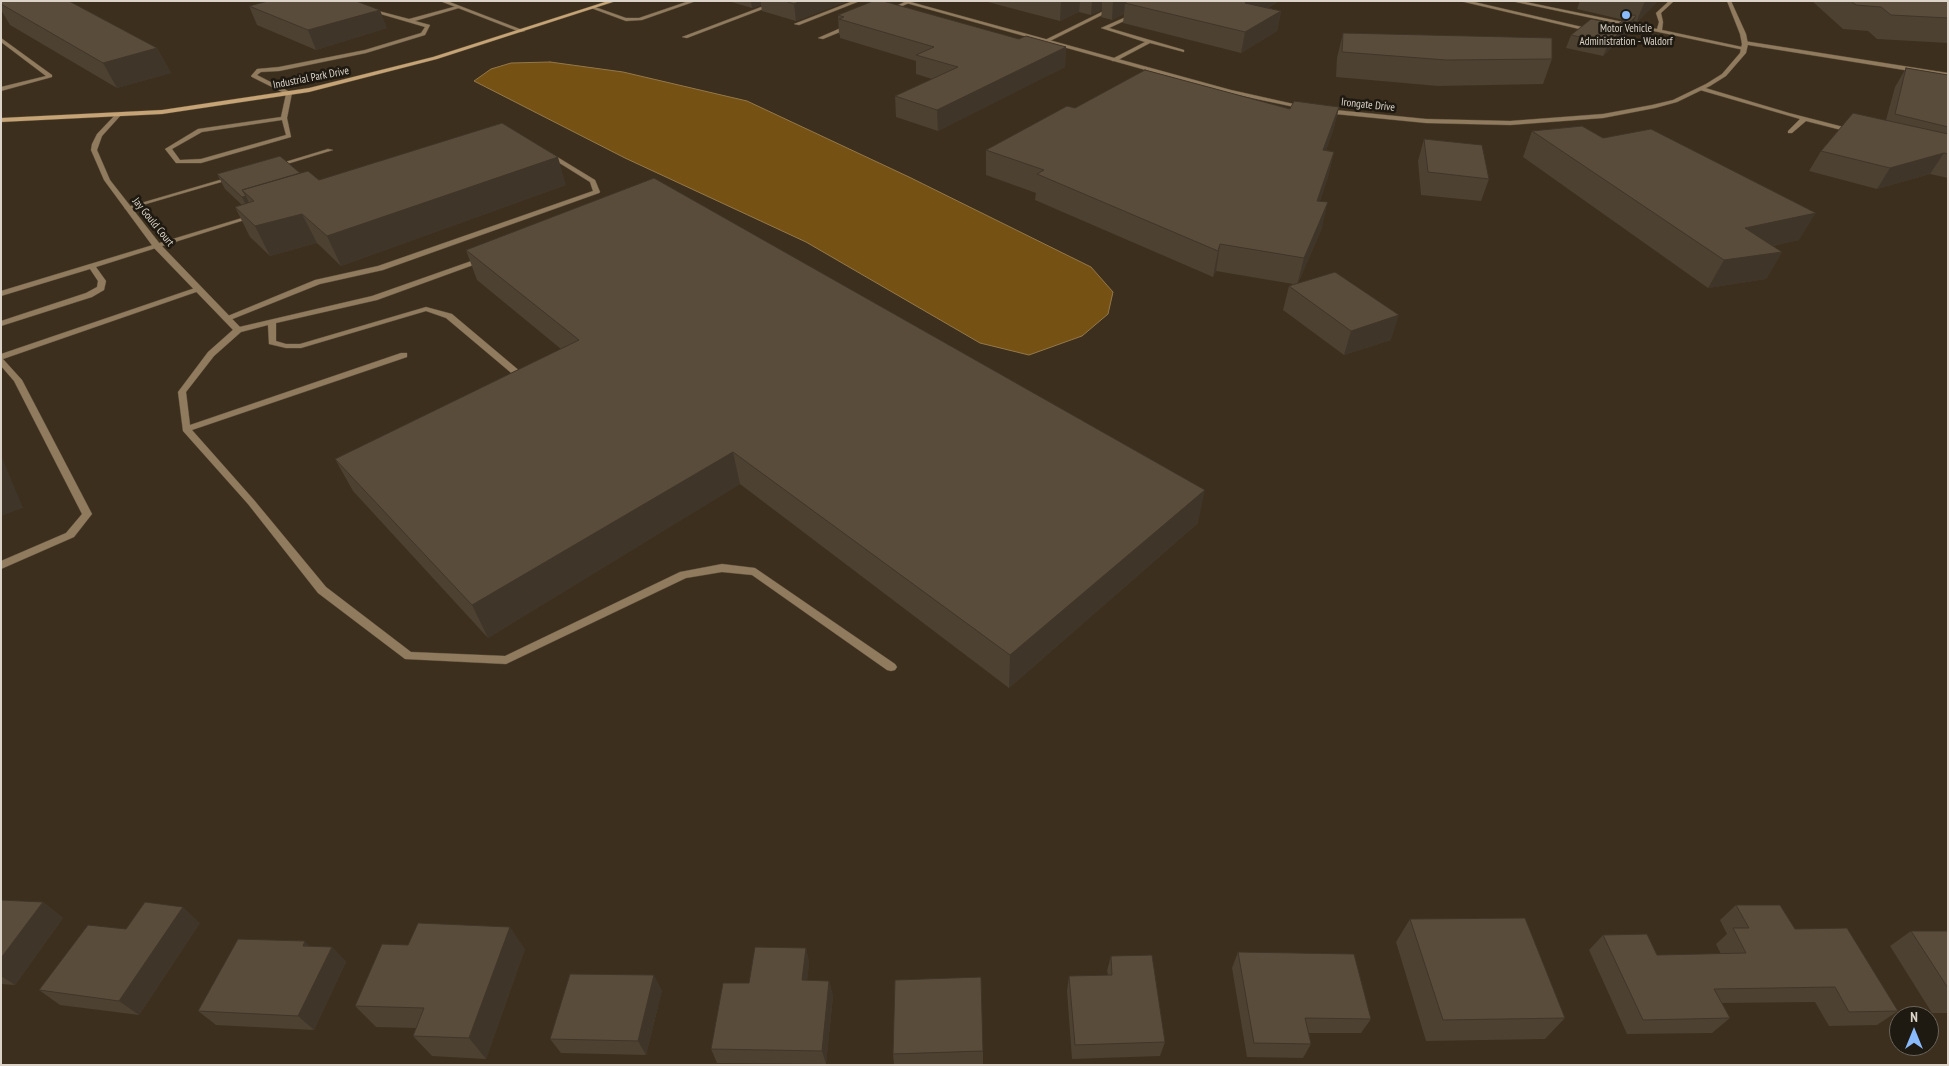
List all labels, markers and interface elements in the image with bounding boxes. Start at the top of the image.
marker: Motor Vehicle Administration - Waldorf [1620,9,1632,21]
place label: Motor Vehicle Administration - Waldorf [1579,22,1673,48]
street label: Industrial Park Drive [272,64,350,92]
street label: Irongate Drive [1340,96,1396,114]
street label: Jay Gould Court [129,195,177,249]
north arrow [1889,1006,1939,1056]
text: N [1910,1008,1918,1026]

